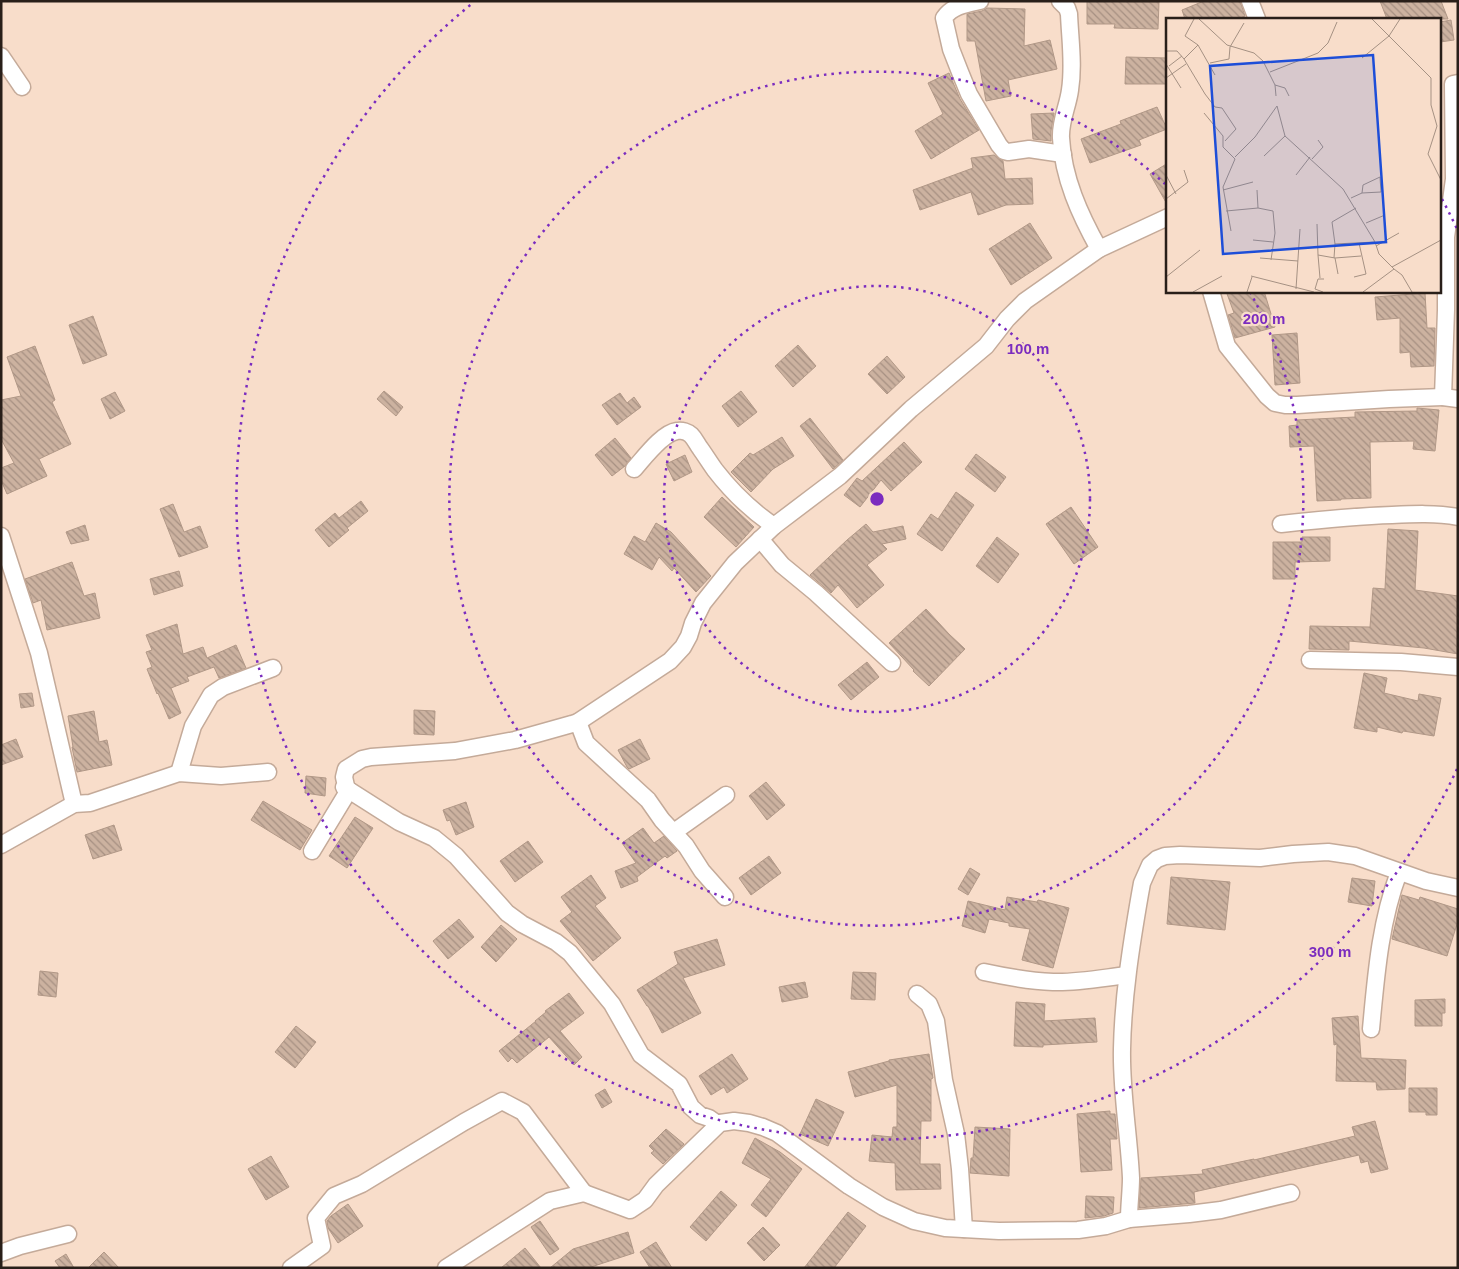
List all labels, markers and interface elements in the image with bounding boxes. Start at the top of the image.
inset map [1166,18,1442,292]
text: 200 m [1243,310,1285,327]
text: 100 m [1007,340,1049,357]
centre of rings [868,490,886,508]
text: 300 m [1309,943,1351,960]

